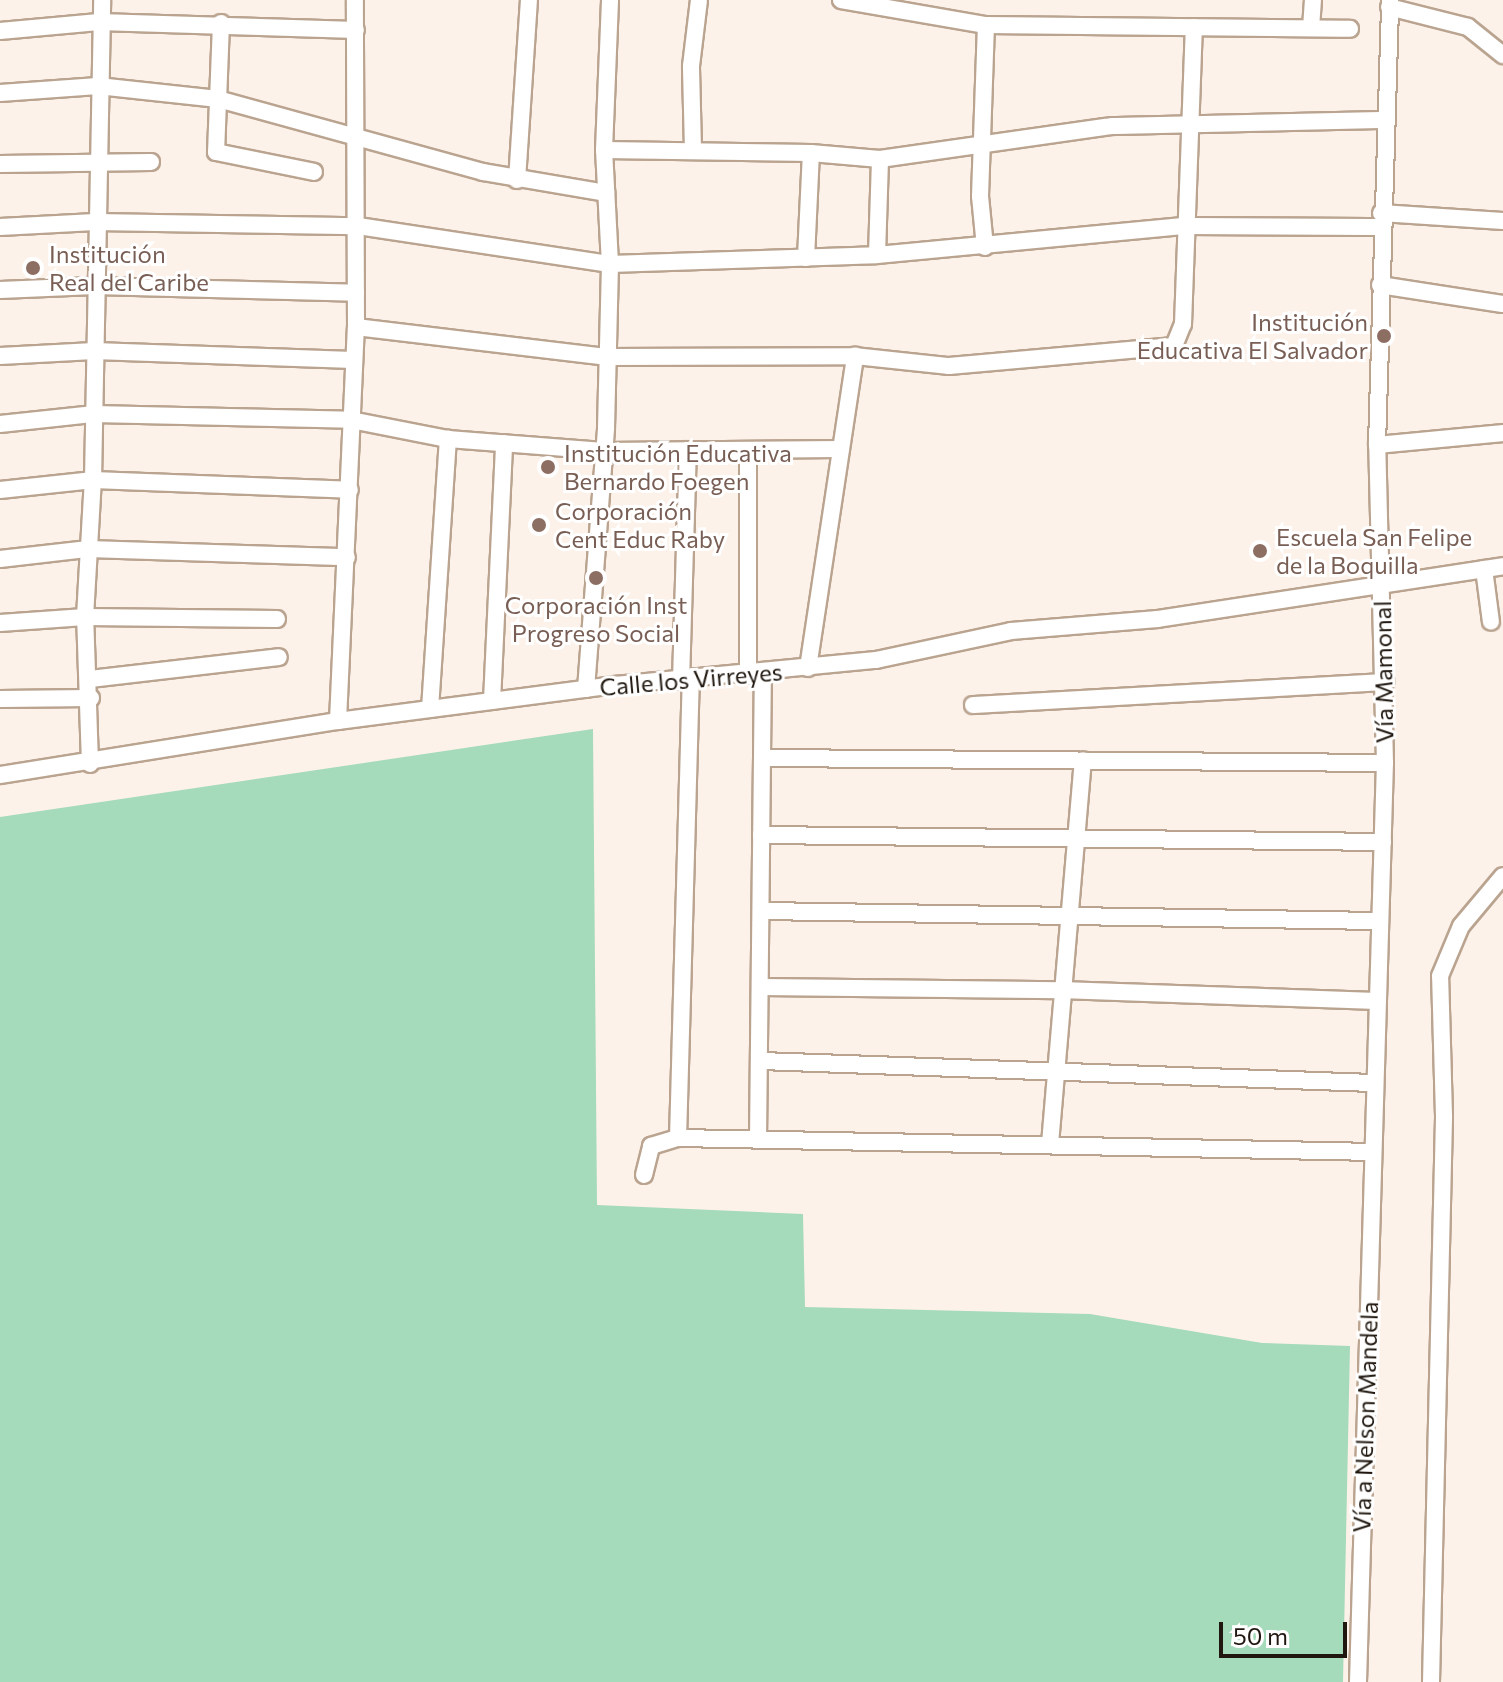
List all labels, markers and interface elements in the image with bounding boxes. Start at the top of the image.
place label: Institución Real del Caribe [49,240,209,296]
marker: Institución Real del Caribe [24,259,42,277]
place label: Institución Educativa El Salvador [1137,308,1368,364]
marker: Institución Educativa El Salvador [1375,327,1393,345]
place label: Institución Educativa Bernardo Foegen [564,439,792,495]
marker: Institución Educativa Bernardo Foegen [539,458,557,476]
place label: Corporación Cent Educ Raby [555,497,725,553]
marker: Corporación Cent Educ Raby [530,516,548,534]
place label: Escuela San Felipe de la Boquilla [1276,523,1472,579]
marker: Escuela San Felipe de la Boquilla [1251,542,1269,560]
marker: Corporación Inst Progreso Social [587,569,605,587]
place label: Corporación Inst Progreso Social [505,591,687,647]
street label: Vía Mamonal [1367,601,1399,743]
street label: Calle los Virreyes [598,657,784,701]
street label: Vía a Nelson Mandela [1347,1301,1383,1533]
scale bar [1223,1606,1351,1656]
text: 50 m [1233,1621,1288,1650]

